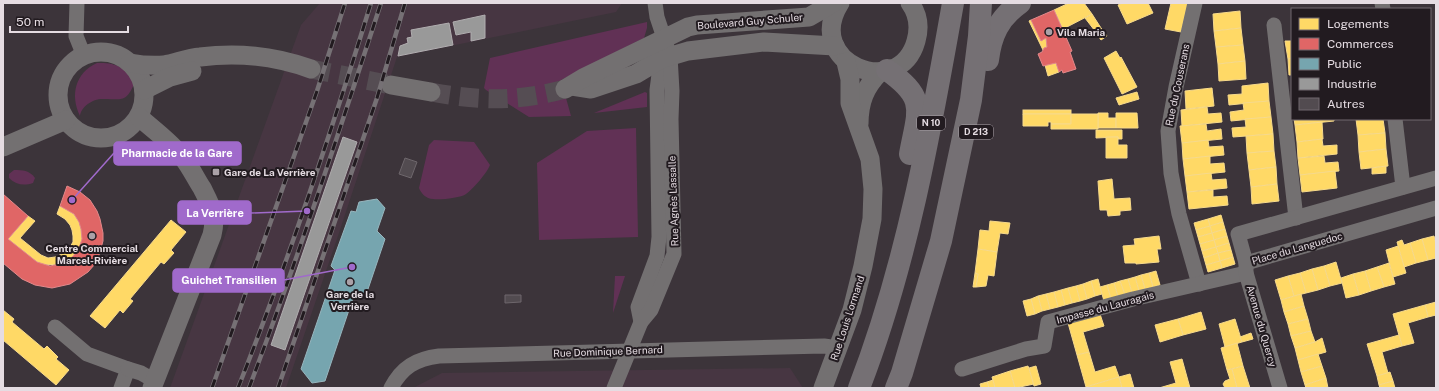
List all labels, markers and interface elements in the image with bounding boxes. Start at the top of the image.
scale bar [10,8,128,34]
legend [1291,8,1431,120]
street label: Boulevard Guy Schuler [697,10,804,32]
text: 50 m [16,15,44,29]
text: Logements [1327,17,1389,31]
place label: Vila Maria [1057,26,1106,38]
marker: Vila Maria [1044,27,1054,37]
text: Commerces [1327,37,1394,51]
street label: Rue du Couserans [1162,43,1192,127]
text: Public [1327,57,1362,71]
text: Industrie [1327,77,1377,91]
text: Autres [1327,97,1364,111]
road number: N 10 [917,116,945,130]
road number: D 213 [959,125,993,139]
callout: Pharmacie de la Gare [114,142,241,165]
text: Pharmacie de la Gare [121,147,233,159]
street label: Rue Agnès Lassalle [665,155,681,246]
place label: Gare de La Verrière [224,166,316,178]
marker: Gare de La Verrière [211,167,221,177]
callout: La Verrière [178,201,251,224]
text: La Verrière [186,207,244,219]
street label: Place du Languedoc [1250,229,1344,267]
marker: Centre Commercial Marcel-Rivière [87,231,97,241]
place label: Centre Commercial Marcel-Rivière [46,242,138,266]
callout: Guichet Transilien [173,269,284,292]
text: Guichet Transilien [181,274,277,286]
street label: Rue Louis Lormand [828,274,866,362]
marker: Gare de la Verrière [345,277,355,287]
street label: Avenue du Quercy [1245,284,1280,369]
place label: Gare de la Verrière [326,288,374,312]
street label: Impasse du Lauragais [1055,288,1155,326]
street label: Rue Dominique Bernard [553,343,663,359]

